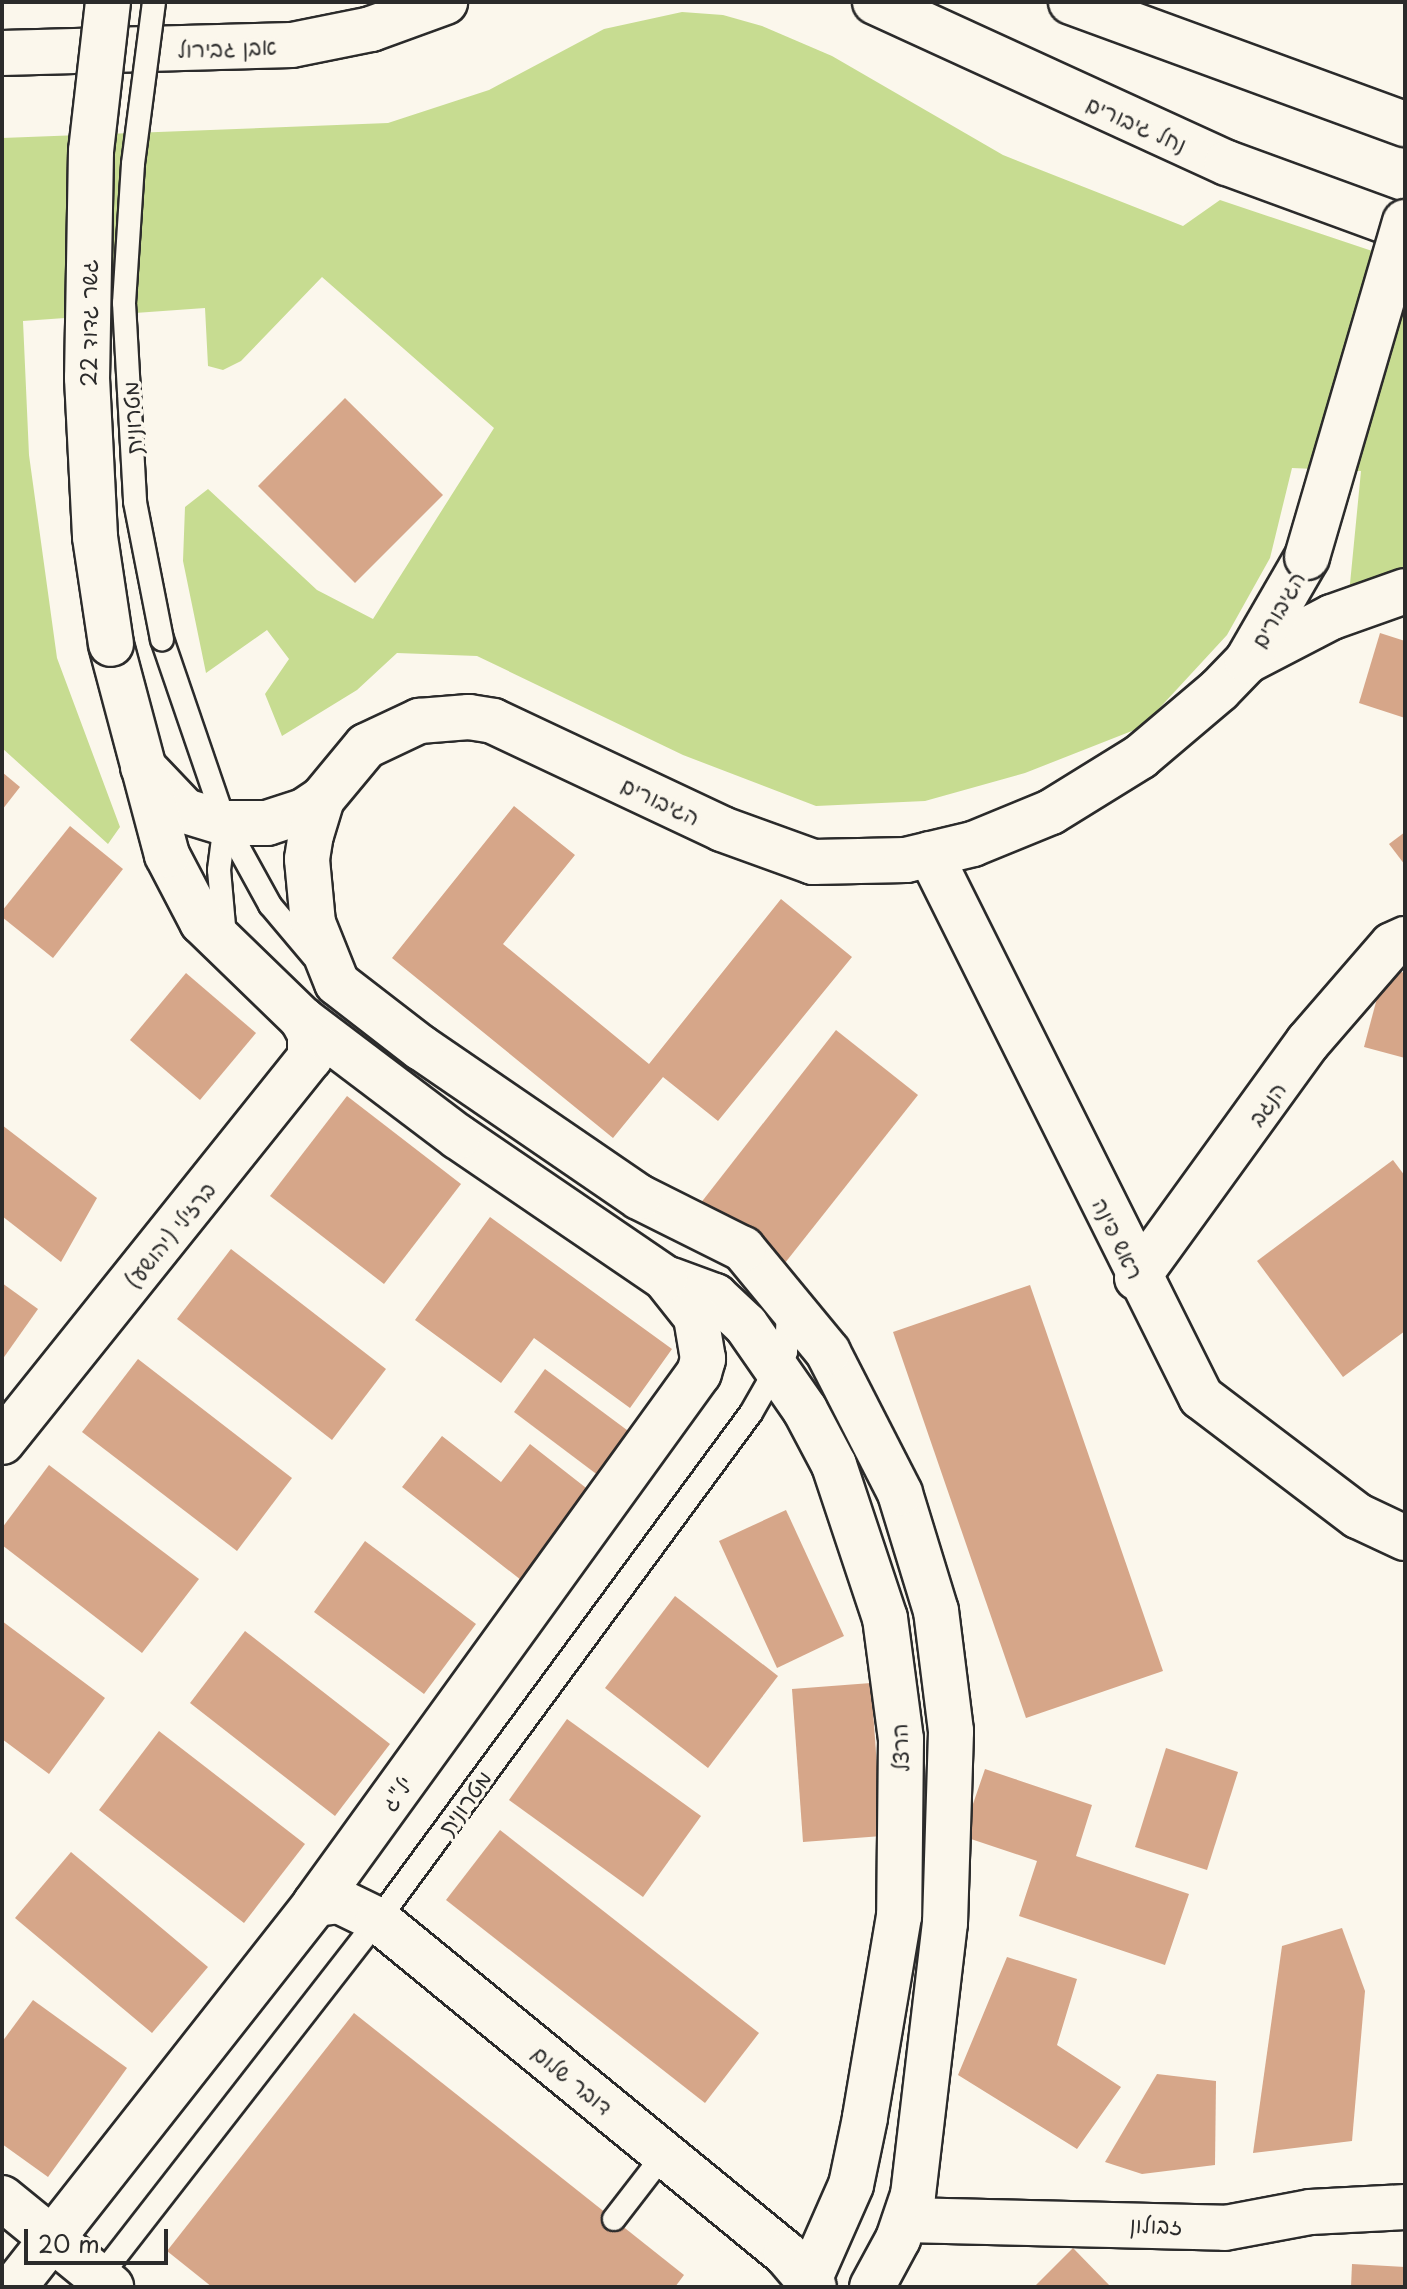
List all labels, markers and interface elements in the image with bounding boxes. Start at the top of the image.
street label: אבן גבירול [177,32,277,62]
street label: נחל גיבורים [1083,89,1191,157]
street label: גשר גדוד 22 [75,259,101,387]
street label: מטרונית [116,381,146,455]
street label: הגיבורים [1245,566,1309,652]
street label: הגיבורים [618,770,704,830]
street label: הנגב [1242,1076,1290,1130]
street label: ברזילי (יהושע) [118,1176,220,1292]
street label: ראש פינה [1088,1193,1150,1283]
street label: הרצל [885,1723,913,1773]
street label: מטרונית [432,1765,496,1839]
street label: יל"ג [375,1771,417,1815]
street label: דובר שלום [528,2039,618,2119]
street label: זבולון [1129,2210,1183,2238]
scale bar [28,2213,172,2263]
text: 20 m [38,2225,100,2261]

